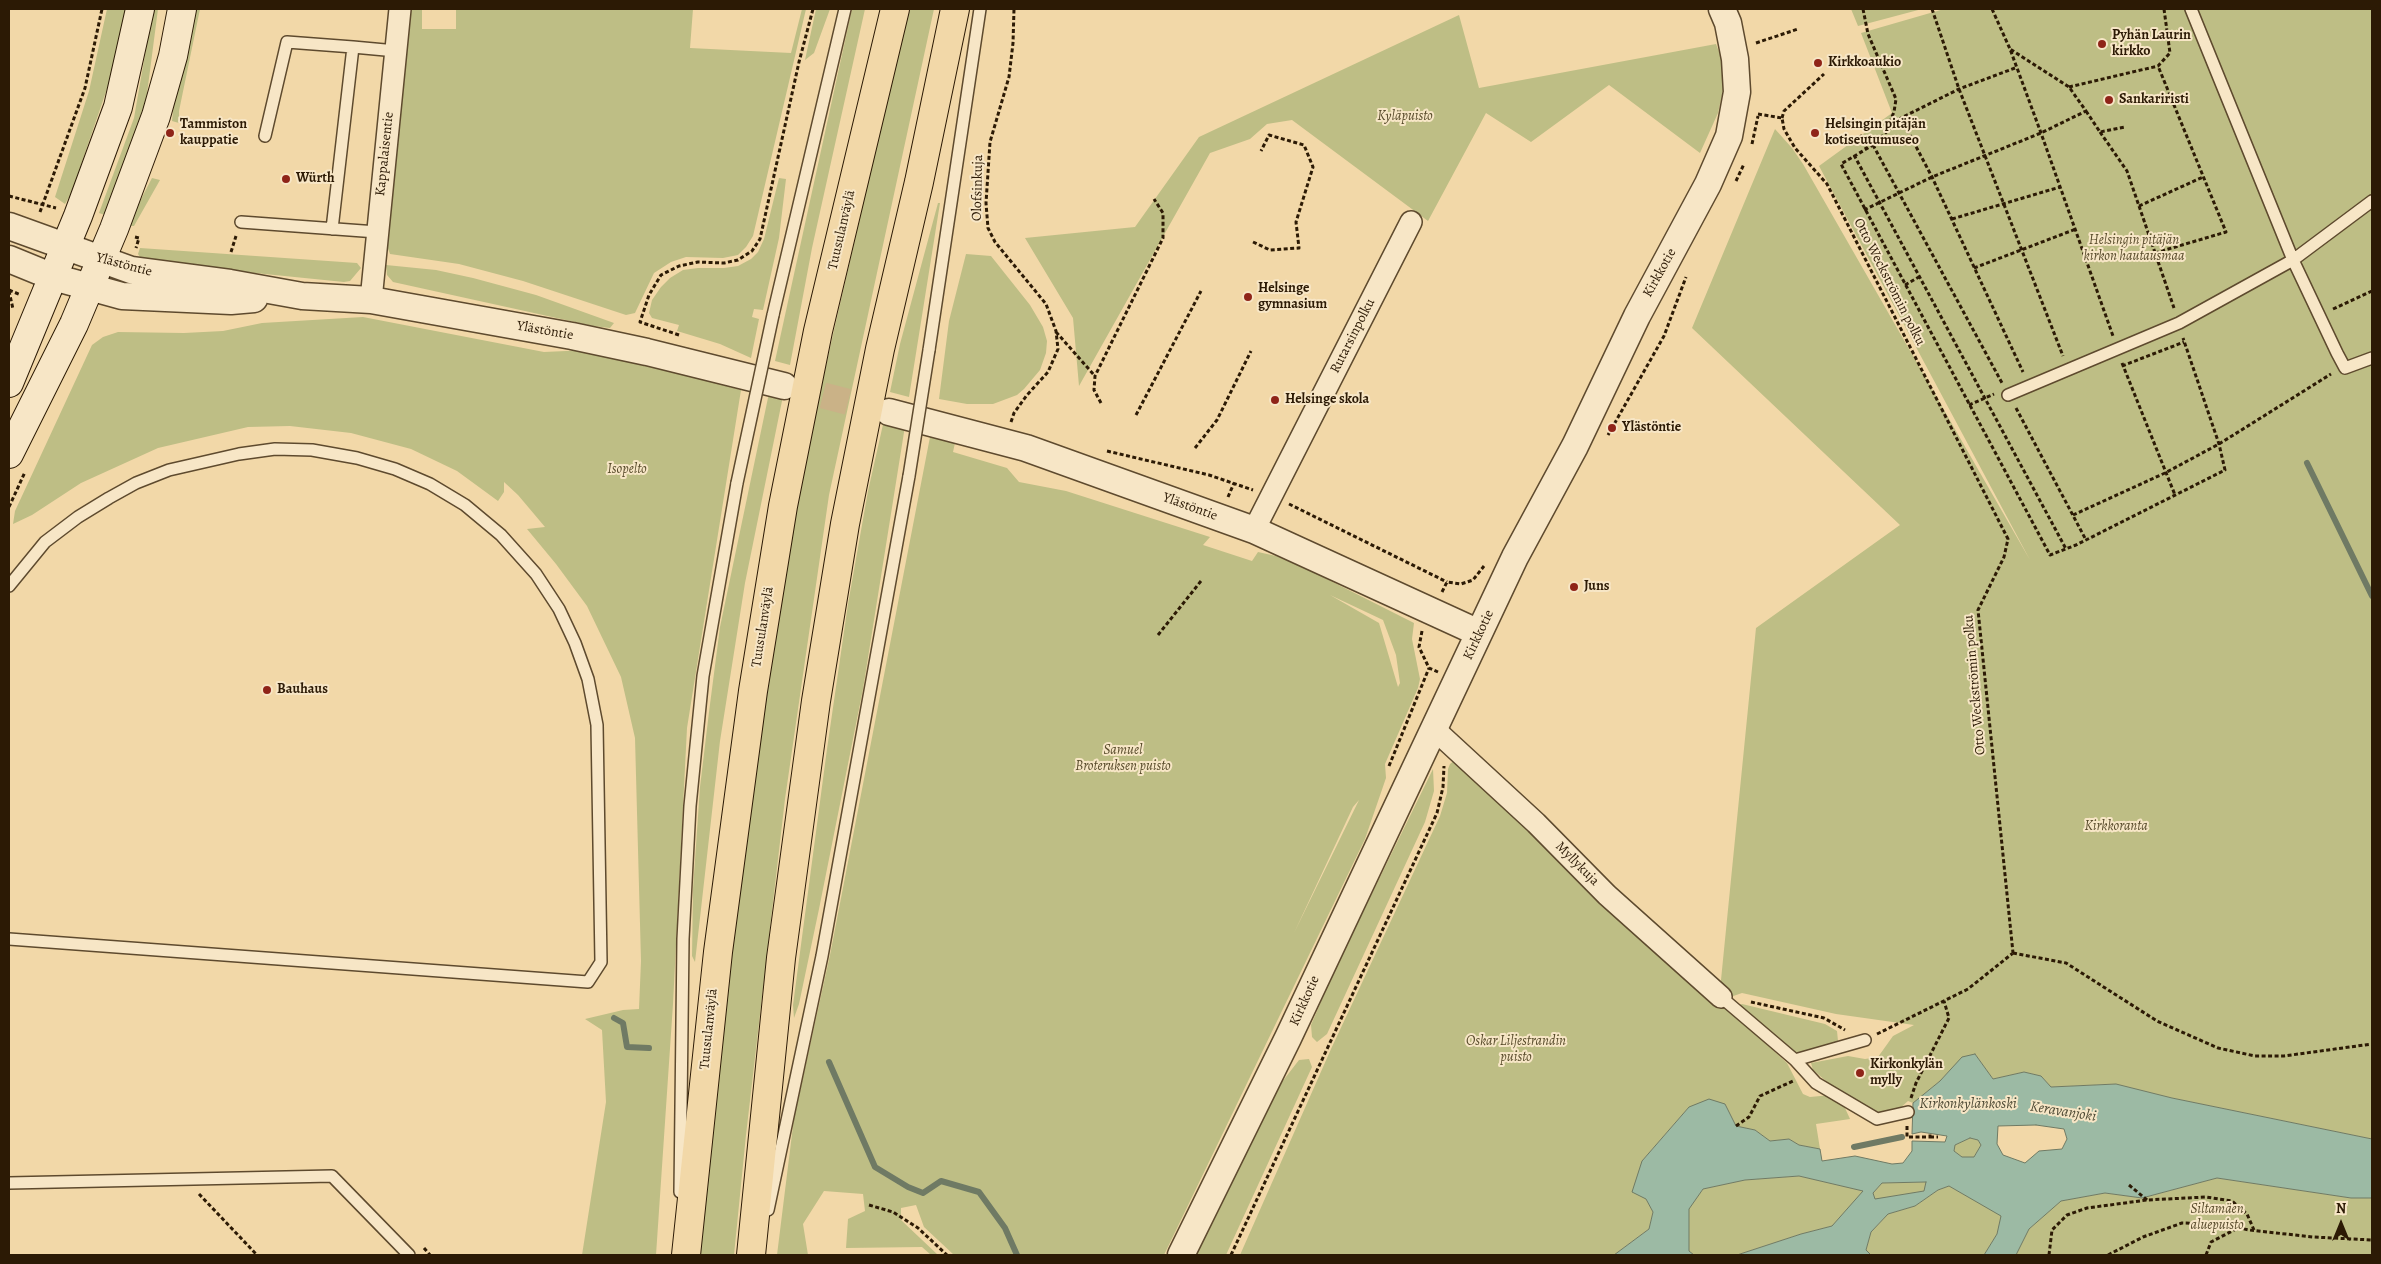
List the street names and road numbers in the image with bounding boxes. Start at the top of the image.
street label: Kappalaisentie [372,111,398,197]
street label: Olofsinkuja [969,155,987,221]
street label: Tuusulanväylä [825,188,859,272]
street label: Otto Weckströmin polku [1850,216,1928,348]
street label: Kirkkotie [1640,246,1680,300]
street label: Ylästöntie [94,249,154,281]
street label: Rutarsinpolku [1327,296,1379,376]
street label: Ylästöntie [515,318,575,344]
street label: Ylästöntie [1160,489,1220,525]
street label: Tuusulanväylä [748,586,778,668]
street label: Kirkkotie [1460,607,1498,663]
street label: Otto Weckströmin polku [1961,614,1989,756]
street label: Myllykuja [1551,838,1603,890]
street label: Kirkkotie [1286,973,1324,1029]
street label: Tuusulanväylä [696,988,722,1070]

